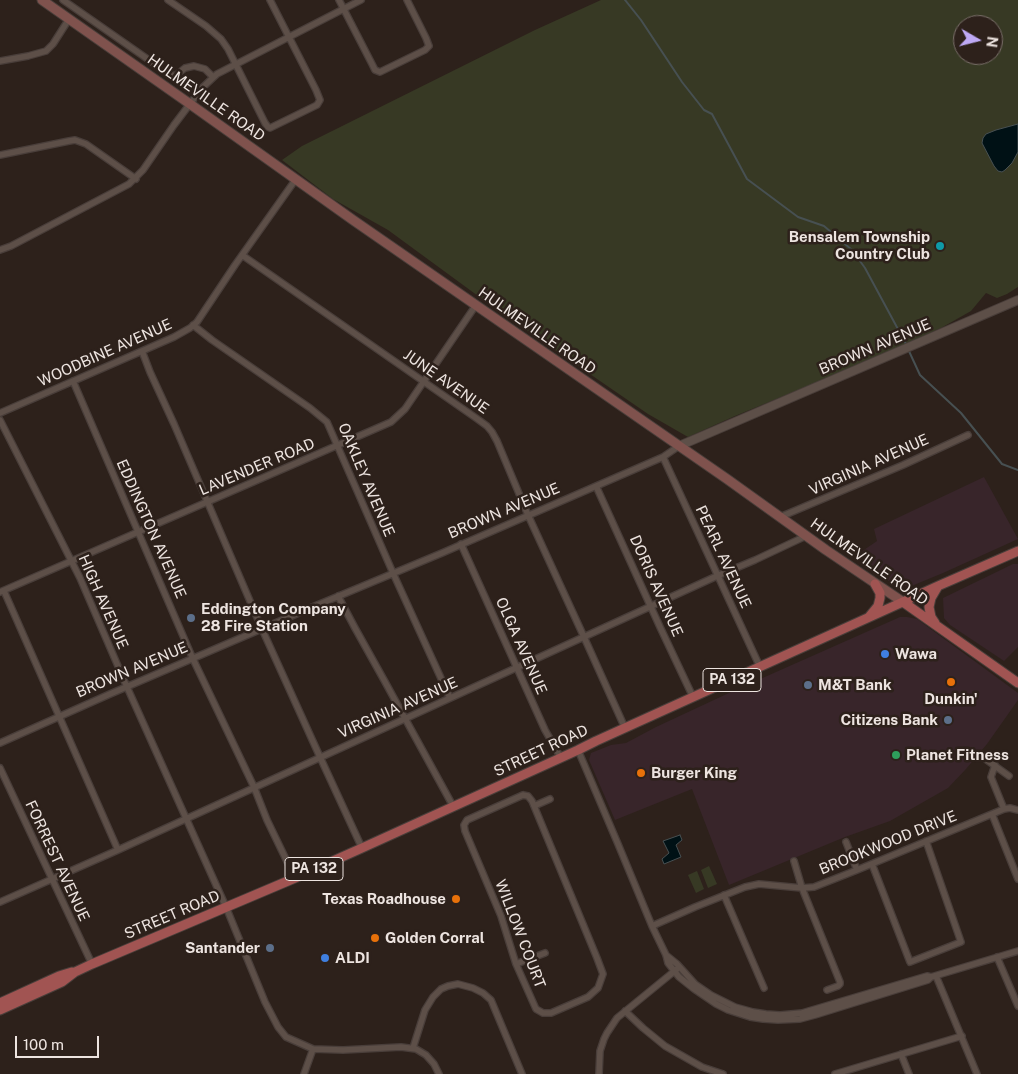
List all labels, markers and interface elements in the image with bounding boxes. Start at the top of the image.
north arrow [953,15,1003,65]
text: N [983,35,1001,48]
street label: HULMEVILLE ROAD [144,51,268,145]
place label: Bensalem Township Country Club [789,228,930,263]
marker: Bensalem Township Country Club [934,240,946,252]
street label: HULMEVILLE ROAD [475,284,599,378]
street label: WOODBINE AVENUE [35,315,175,391]
street label: BROWN AVENUE [816,315,934,379]
street label: JUNE AVENUE [400,346,492,418]
street label: OAKLEY AVENUE [334,420,398,540]
street label: VIRGINIA AVENUE [806,431,932,499]
street label: LAVENDER ROAD [197,435,317,499]
street label: EDDINGTON AVENUE [112,457,190,601]
street label: BROWN AVENUE [445,479,563,543]
street label: PEARL AVENUE [691,503,755,611]
street label: HULMEVILLE ROAD [807,515,931,609]
street label: DORIS AVENUE [626,533,686,639]
street label: HIGH AVENUE [74,552,132,652]
street label: OLGA AVENUE [492,595,550,697]
place label: Eddington Company 28 Fire Station [201,600,346,635]
marker: Eddington Company 28 Fire Station [185,612,197,624]
street label: BROWN AVENUE [73,638,191,702]
place label: Wawa [895,645,937,663]
marker: Wawa [879,648,891,660]
road number: PA 132 [703,668,761,692]
street label: VIRGINIA AVENUE [335,674,461,742]
place label: M&T Bank [818,676,892,694]
marker: Dunkin' [945,676,957,688]
marker: M&T Bank [802,679,814,691]
place label: Dunkin' [924,690,978,708]
place label: Citizens Bank [841,711,938,729]
marker: Citizens Bank [942,714,954,726]
street label: STREET ROAD [491,721,591,781]
place label: Planet Fitness [906,746,1009,764]
marker: Planet Fitness [890,749,902,761]
place label: Burger King [651,764,737,782]
marker: Burger King [635,767,647,779]
street label: FORREST AVENUE [21,798,93,924]
street label: BROOKWOOD DRIVE [817,807,959,879]
road number: PA 132 [285,858,343,881]
street label: WILLOW COURT [491,877,549,991]
street label: STREET ROAD [122,887,222,943]
place label: Texas Roadhouse [322,890,446,908]
marker: Texas Roadhouse [450,893,462,905]
place label: Golden Corral [385,929,485,947]
marker: Golden Corral [369,932,381,944]
place label: Santander [185,939,260,957]
marker: Santander [264,942,276,954]
place label: ALDI [335,949,370,967]
marker: ALDI [319,952,331,964]
scale bar [18,1026,101,1058]
text: 100 m [23,1036,64,1053]

